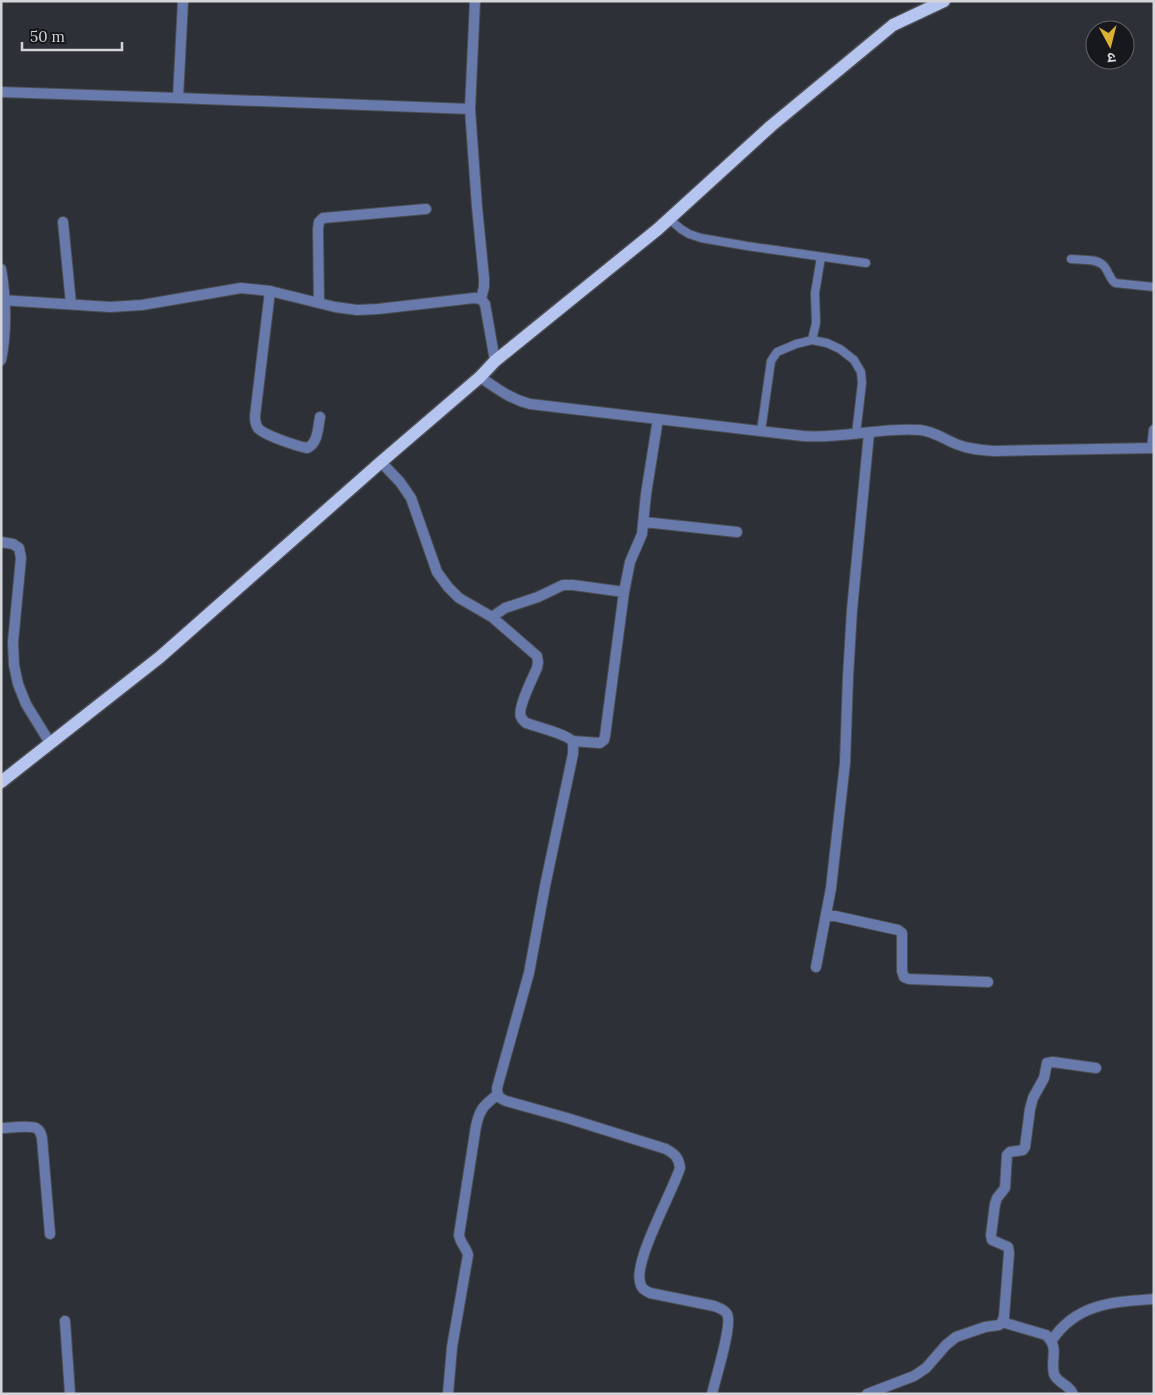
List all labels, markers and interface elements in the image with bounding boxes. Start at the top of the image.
scale bar [22,20,122,52]
north arrow [1085,20,1135,70]
text: 50 m [30,27,65,46]
text: उ [1106,48,1117,67]

